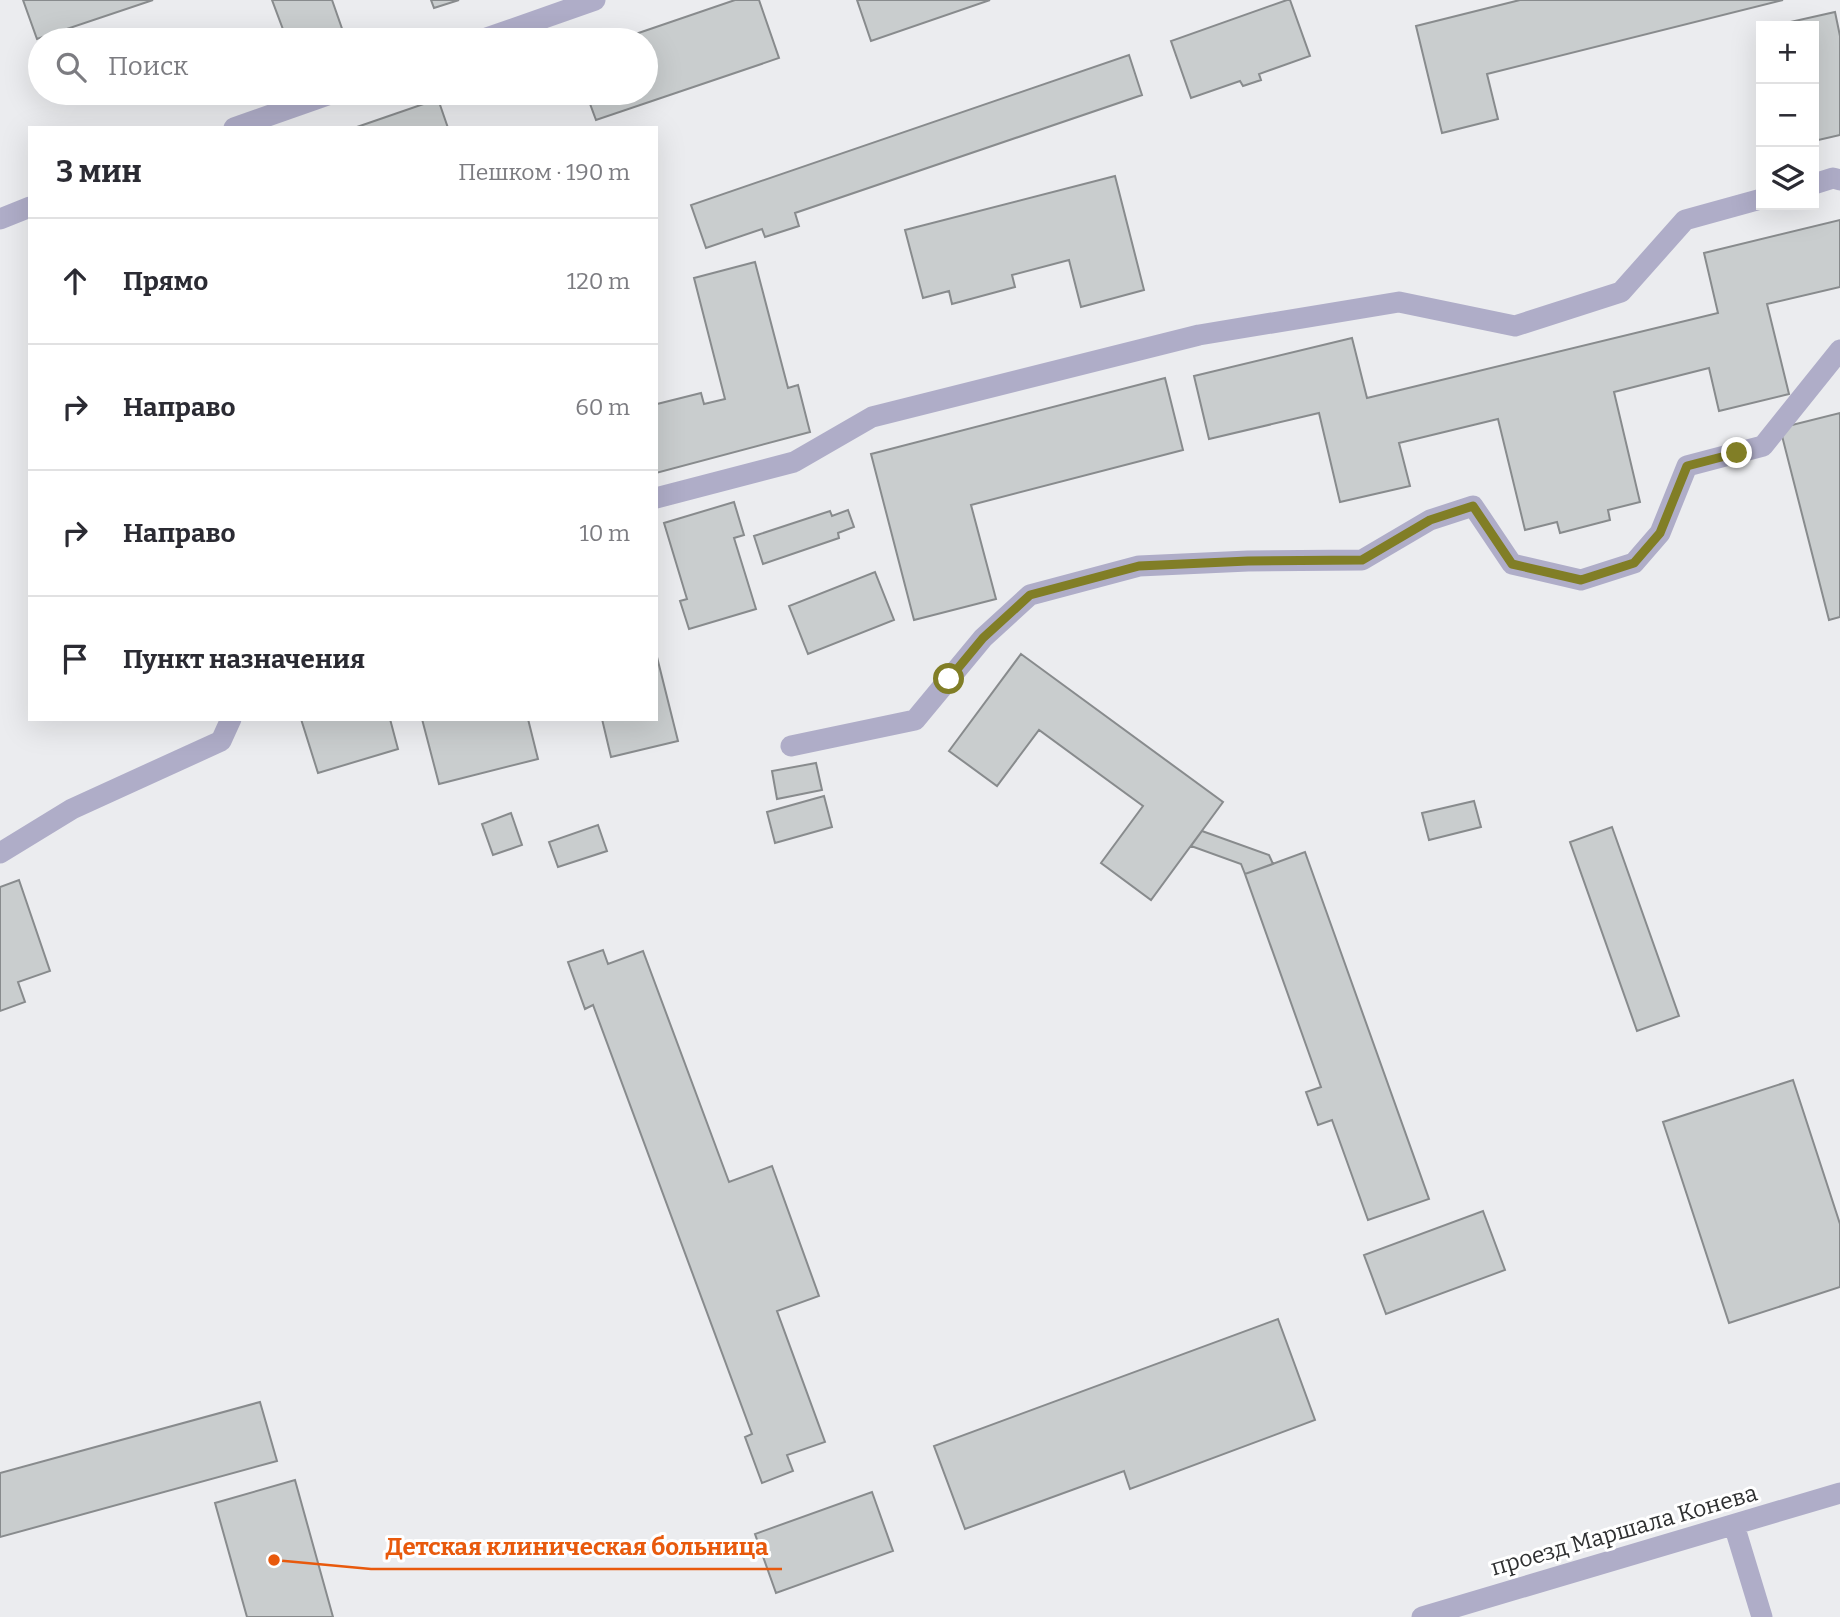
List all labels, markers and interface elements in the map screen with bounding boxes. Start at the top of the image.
map controls [1756,21,1819,210]
button: + [1756,21,1819,84]
search box [28,28,658,105]
icon: search [52,48,90,86]
text: Поиск [108,51,188,82]
button: − [1756,84,1819,147]
button: layers [1756,147,1819,210]
text: 3 мин [56,154,142,190]
text: Пешком · 190 m [458,158,630,186]
icon: ahead [56,262,94,300]
text: Прямо [123,266,208,297]
text: 120 m [567,267,630,295]
icon: right [56,388,94,426]
text: Направо [123,392,236,423]
text: 60 m [575,393,630,421]
route end [1721,437,1752,468]
icon: right [56,514,94,552]
text: Направо [123,518,236,549]
text: 10 m [579,519,630,547]
icon: arrive [56,640,94,678]
text: Пункт назначения [123,644,365,675]
route start [933,663,964,694]
street label: проезд Маршала Конева [1487,1478,1761,1582]
callout: Детская клиническая больница [371,1524,782,1569]
text: Детская клиническая больница [386,1533,769,1561]

